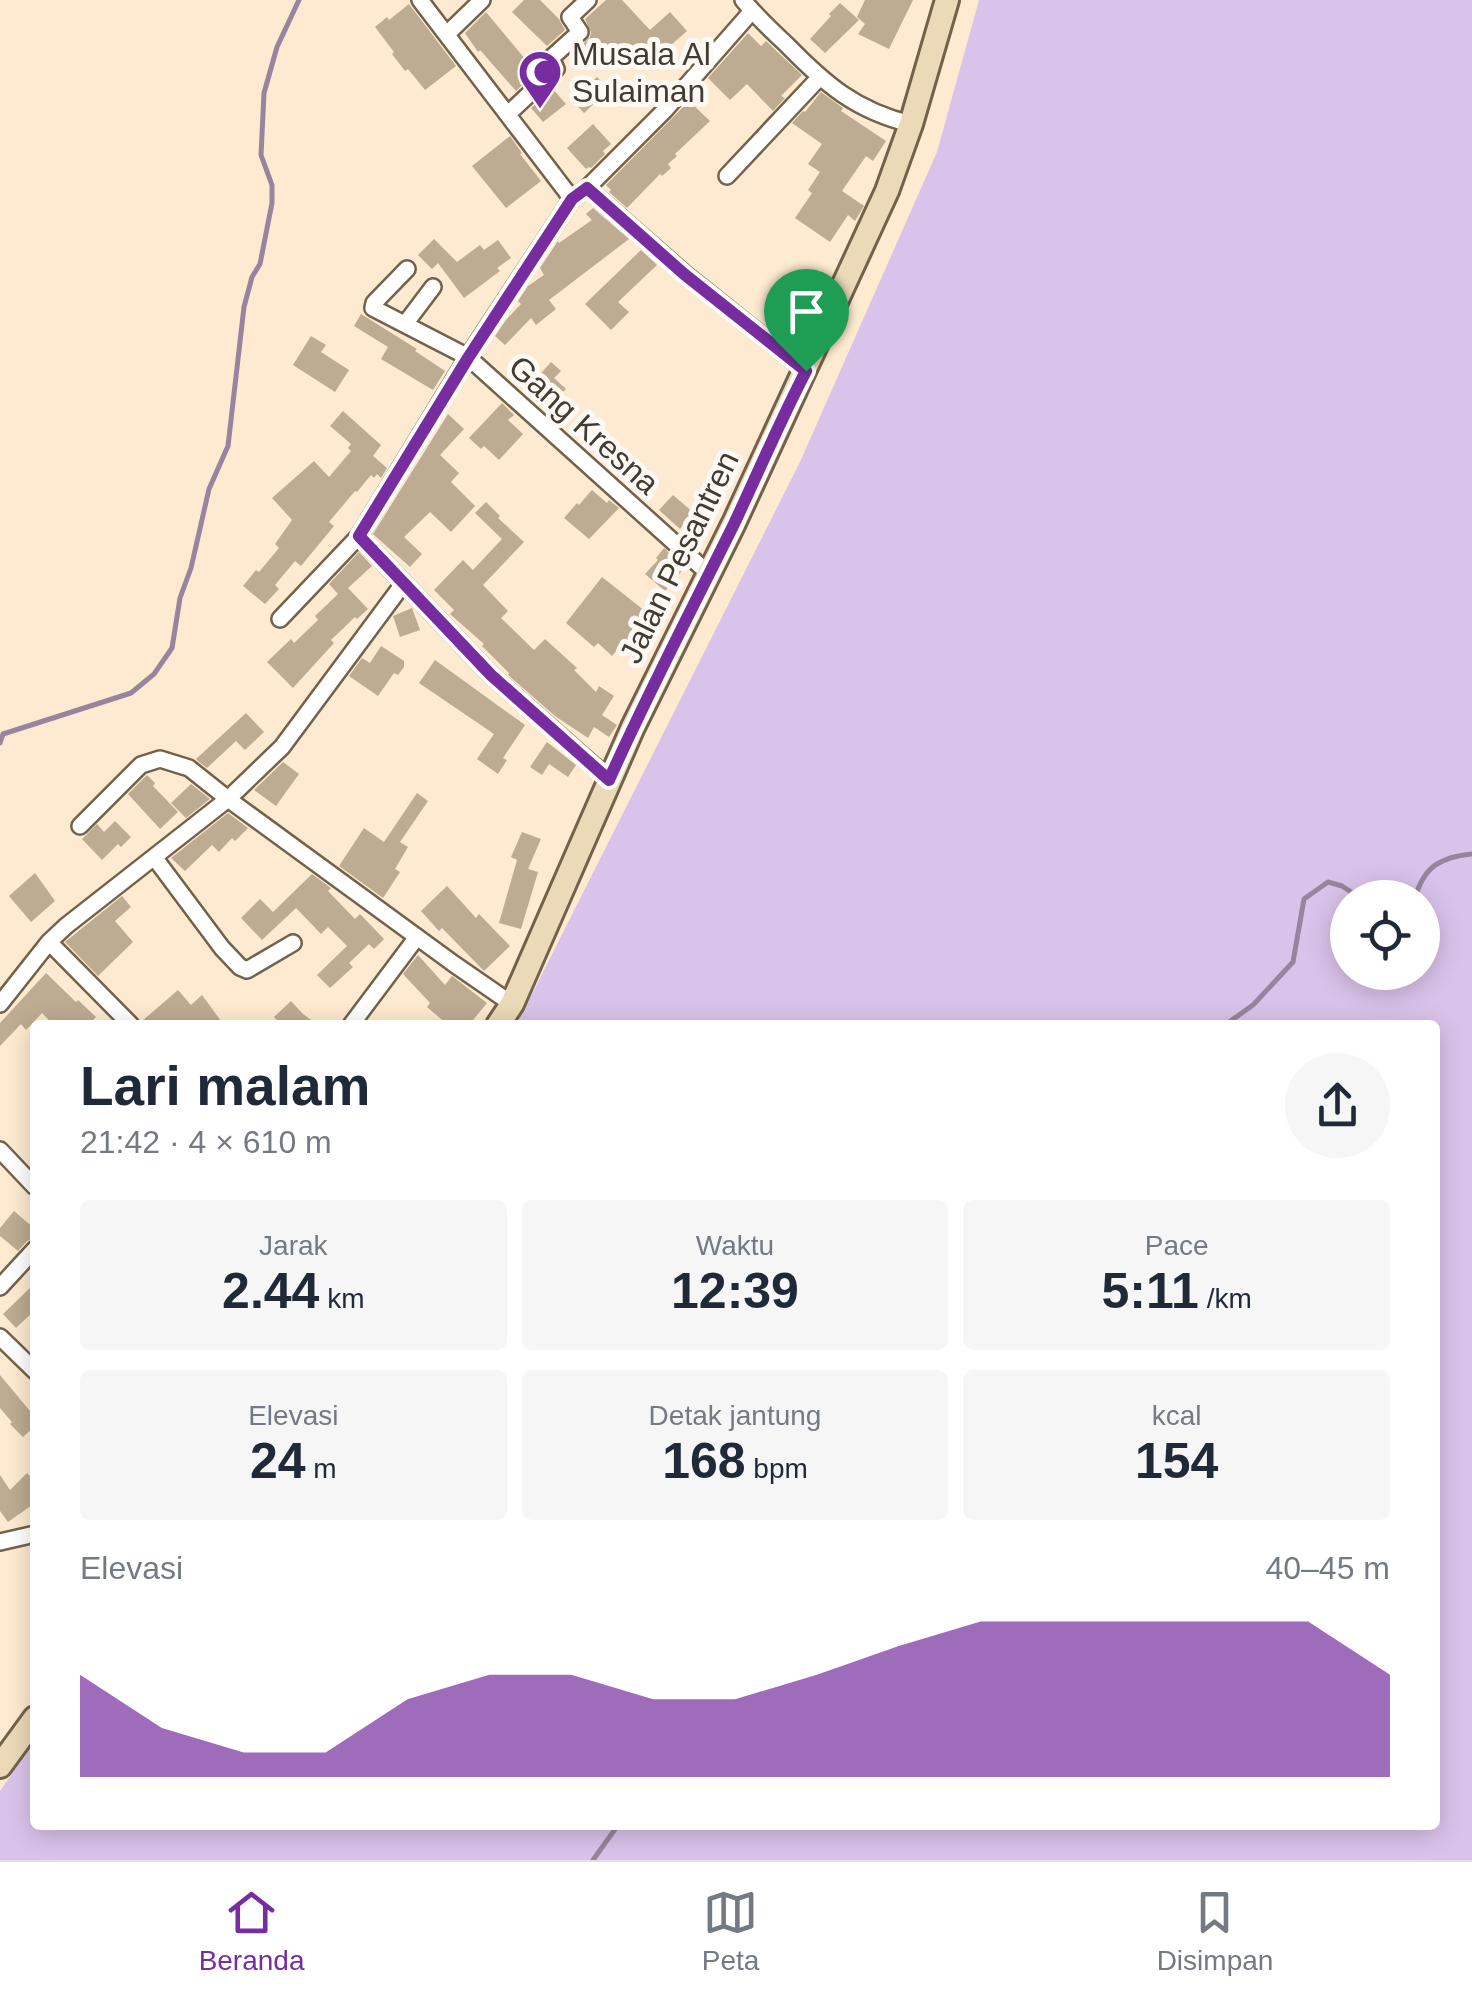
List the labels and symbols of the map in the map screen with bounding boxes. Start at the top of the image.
place label: Musala Al Sulaiman [572,36,711,109]
mosque icon: Musala Al Sulaiman [517,49,563,110]
pin [764,269,849,372]
street label: Gang Kresna [502,349,666,502]
street label: Jalan Pesantren [612,445,746,669]

